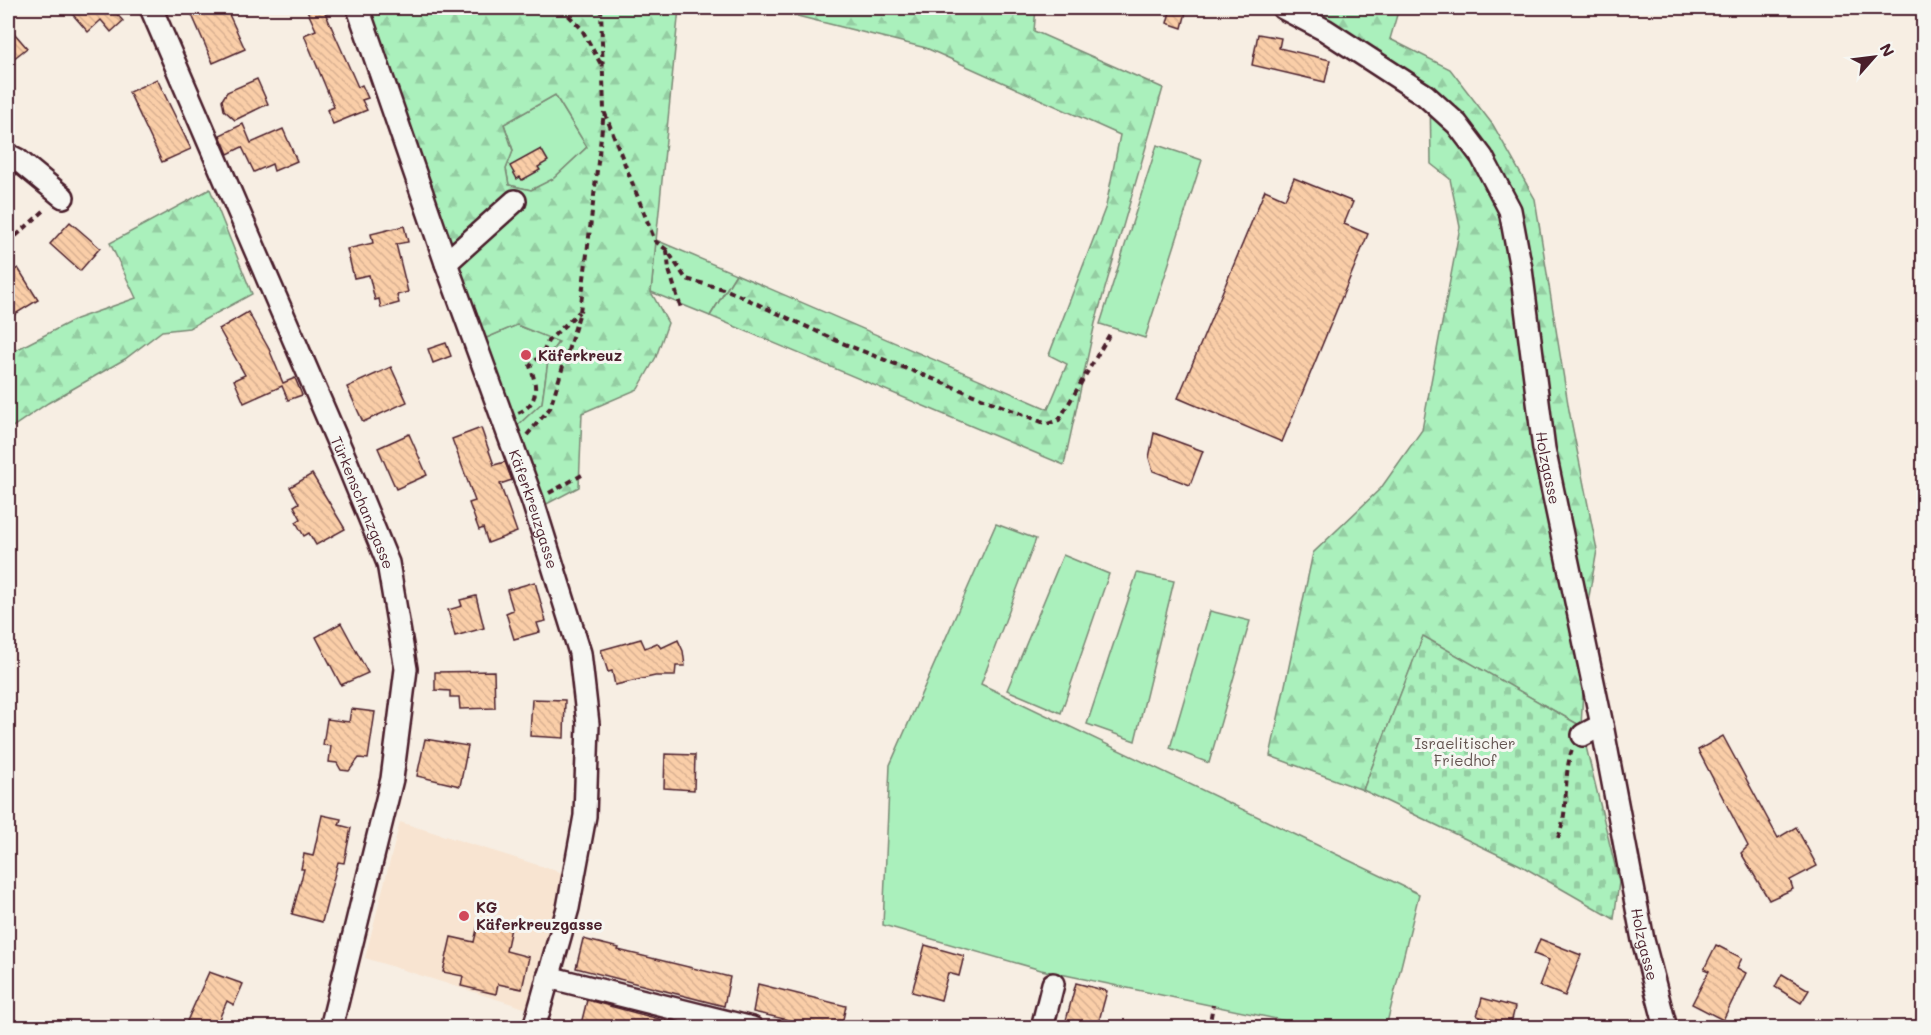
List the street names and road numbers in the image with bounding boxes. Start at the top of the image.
street label: Holzgasse [1532,430,1565,506]
street label: Türkenschanzgasse [327,433,399,570]
street label: Käferkreuzgasse [505,447,563,571]
street label: Holzgasse [1627,906,1663,982]

